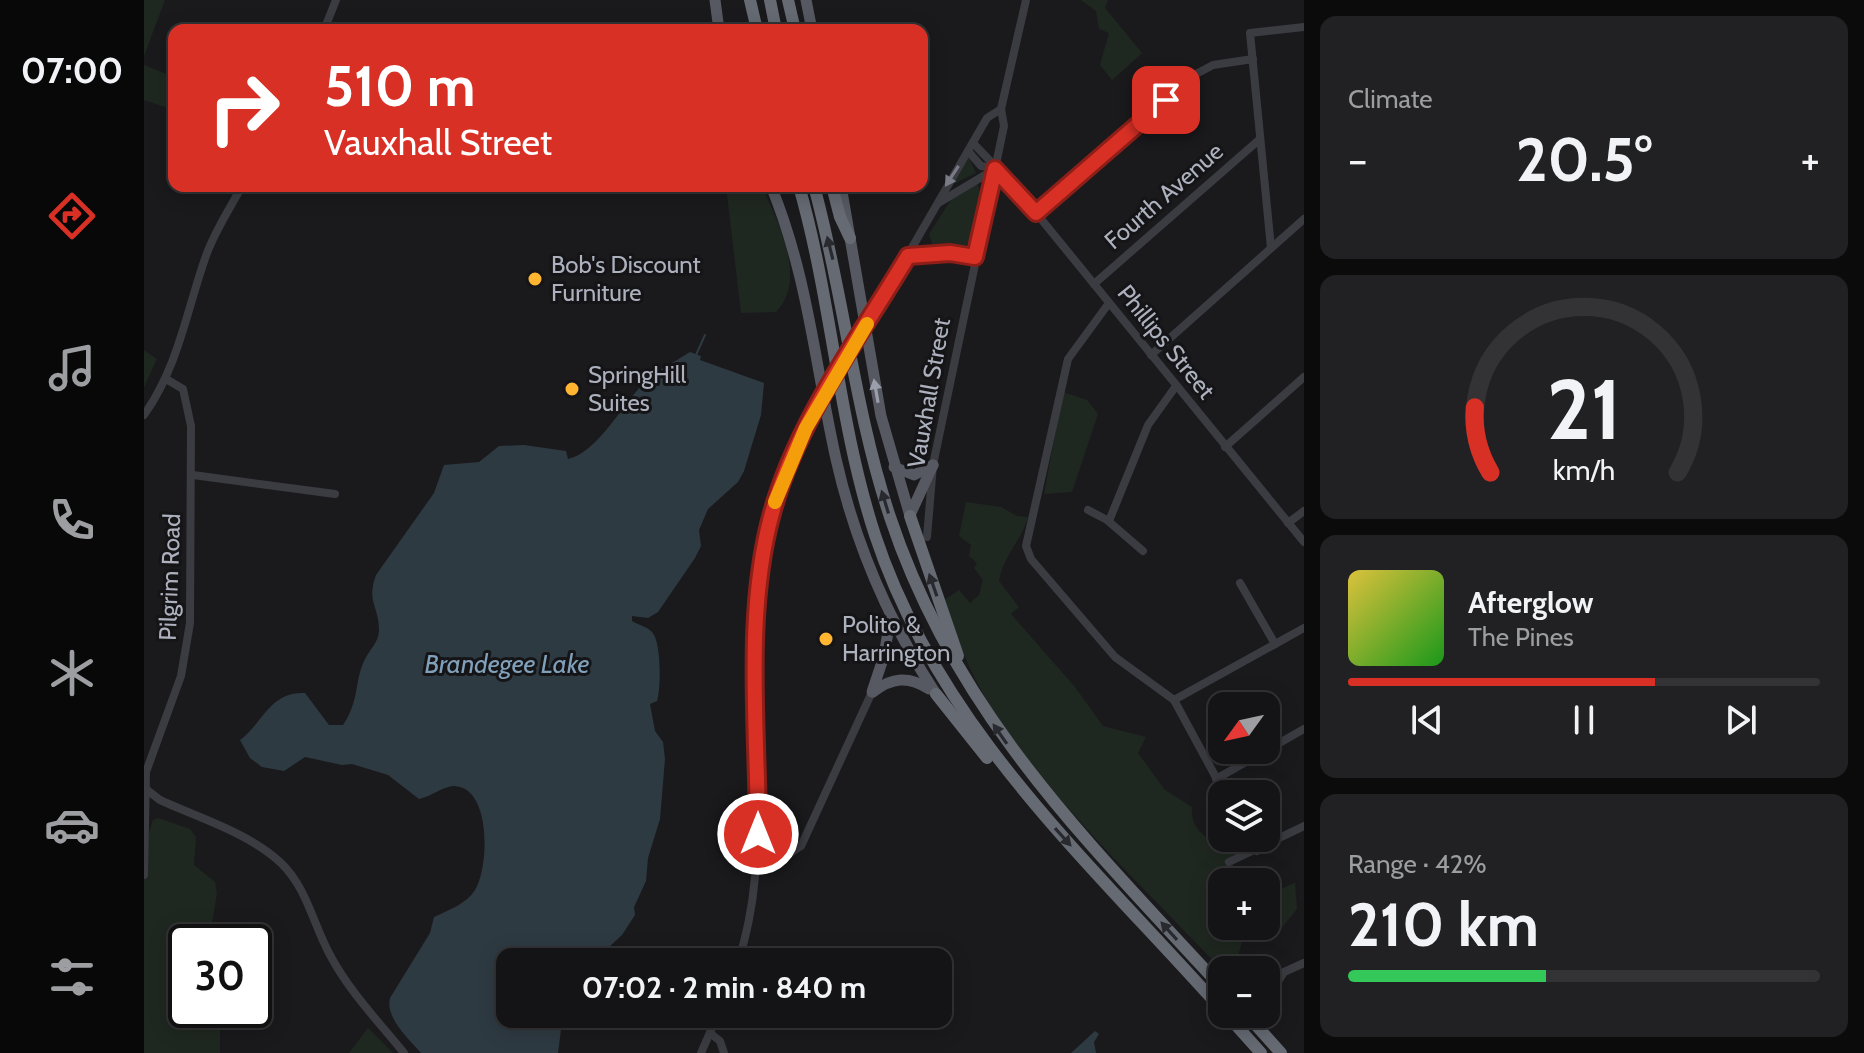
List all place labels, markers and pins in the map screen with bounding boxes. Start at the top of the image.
pin [1132,66,1200,134]
place label: Bob's Discount Furniture [551,250,701,307]
marker: Bob's Discount Furniture [526,270,544,288]
place label: SpringHill Suites [588,360,686,417]
marker: SpringHill Suites [563,380,581,398]
place label: Polito & Harrington [842,610,950,667]
marker: Polito & Harrington [817,630,835,648]

